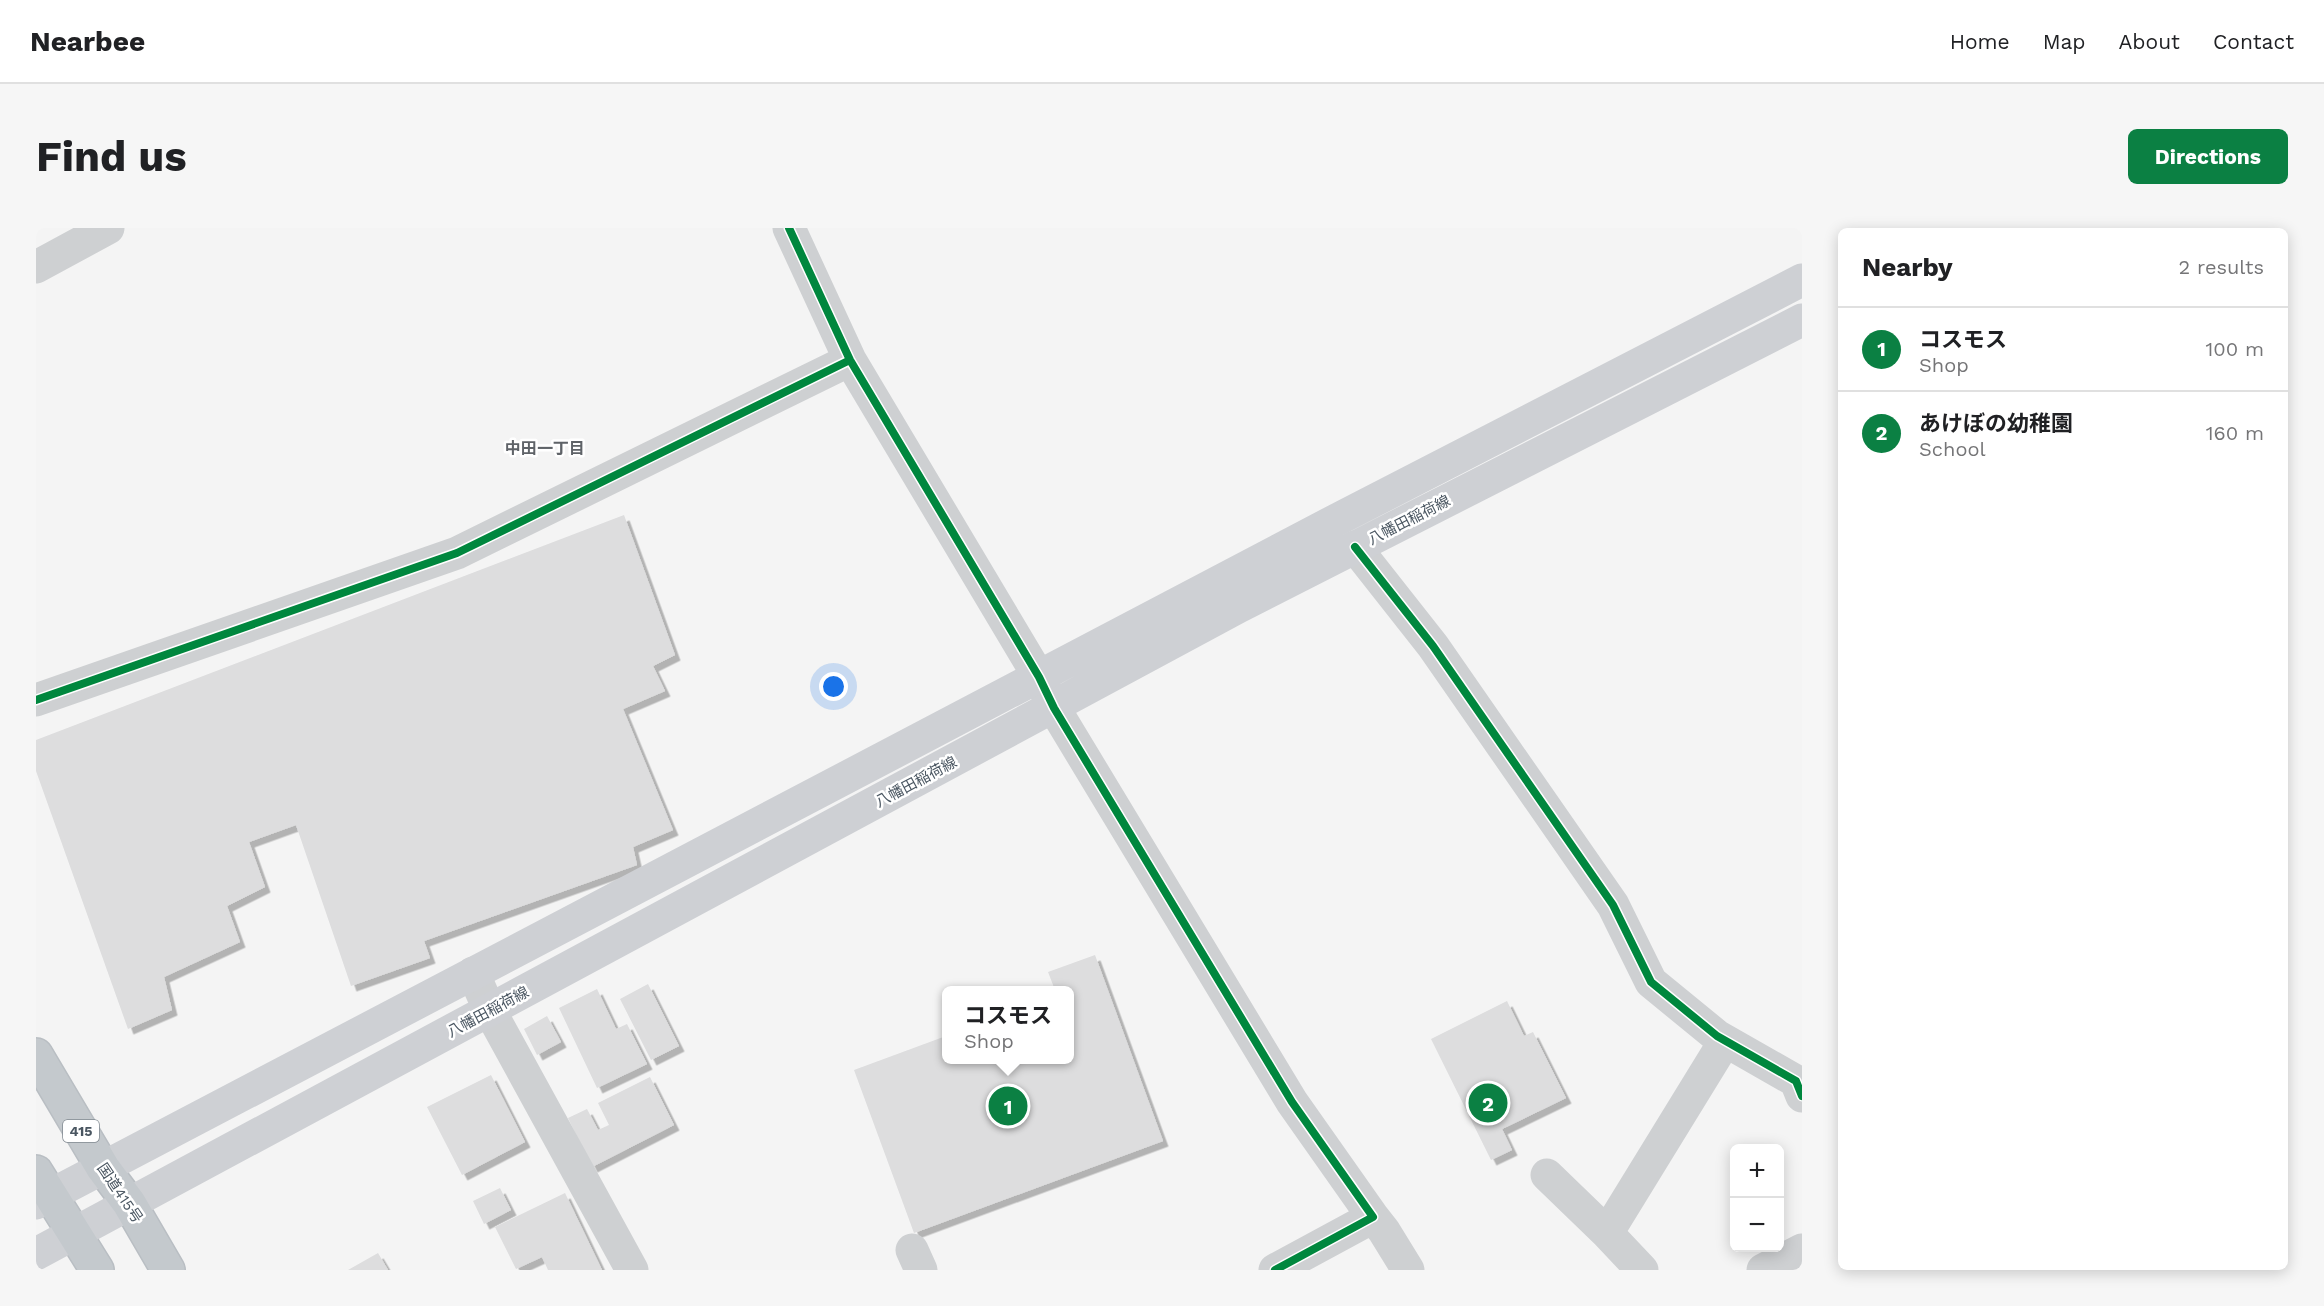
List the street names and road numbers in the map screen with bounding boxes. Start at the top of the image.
street label: 八幡田稲荷線 [1365,492,1453,548]
street label: 八幡田稲荷線 [872,753,960,811]
street label: 八幡田稲荷線 [444,983,532,1041]
road number: 415 [63,1120,99,1142]
street label: 国道415号 [93,1160,147,1226]

